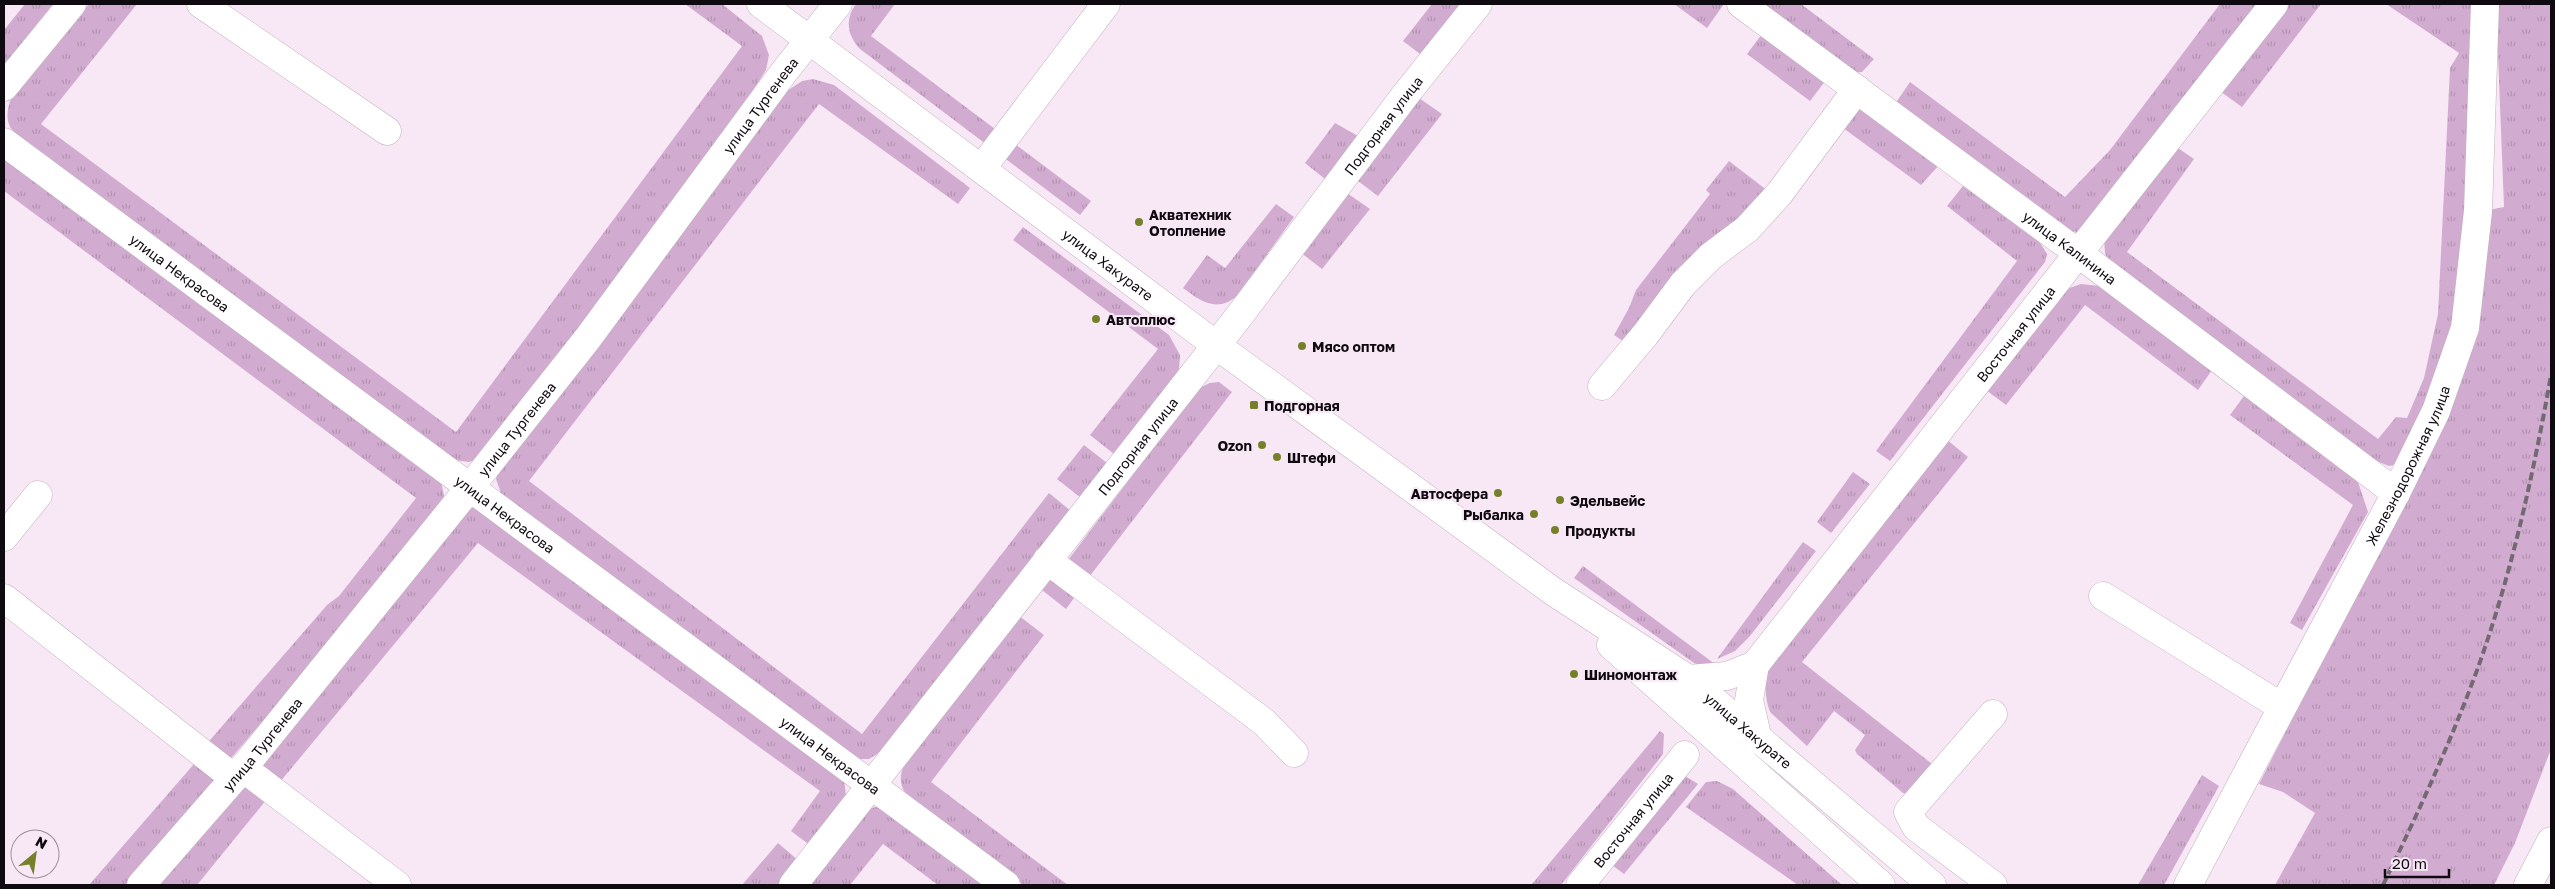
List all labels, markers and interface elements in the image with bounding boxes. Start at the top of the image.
street label: улица Тургенева [719,54,801,157]
street label: Подгорная улица [1340,72,1426,178]
place label: Акватехник Отопление [1149,206,1232,239]
street label: улица Калинина [2020,207,2120,288]
marker: Акватехник Отопление [1133,216,1145,228]
street label: улица Хакурате [1060,225,1157,304]
street label: улица Некрасова [127,230,233,315]
street label: Восточная улица [1972,282,2058,385]
place label: Автоплюс [1106,311,1175,328]
marker: Автоплюс [1090,313,1102,325]
place label: Мясо оптом [1312,338,1395,355]
marker: Мясо оптом [1296,340,1308,352]
street label: улица Тургенева [474,378,559,479]
street label: Железнодорожная улица [2362,383,2453,548]
street label: Подгорная улица [1094,394,1181,498]
place label: Подгорная [1264,397,1340,414]
marker: Подгорная [1248,399,1260,411]
place label: Ozon [1217,437,1252,454]
marker: Ozon [1256,439,1268,451]
place label: Штефи [1287,449,1336,466]
marker: Штефи [1271,451,1283,463]
street label: улица Некрасова [452,471,558,556]
place label: Автосфера [1411,485,1488,502]
marker: Автосфера [1492,487,1504,499]
place label: Эдельвейс [1570,492,1645,509]
marker: Эдельвейс [1554,494,1566,506]
place label: Рыбалка [1463,506,1524,523]
marker: Рыбалка [1528,508,1540,520]
place label: Продукты [1565,522,1635,539]
marker: Продукты [1549,524,1561,536]
place label: Шиномонтаж [1584,666,1678,683]
marker: Шиномонтаж [1568,668,1580,680]
street label: улица Хакурате [1701,688,1795,772]
street label: улица Тургенева [219,694,305,794]
street label: улица Некрасова [777,712,884,797]
street label: Восточная улица [1589,769,1676,871]
north arrow [10,829,60,879]
text: N [33,832,50,852]
scale bar [2385,846,2449,878]
text: 20 m [2392,854,2427,872]

